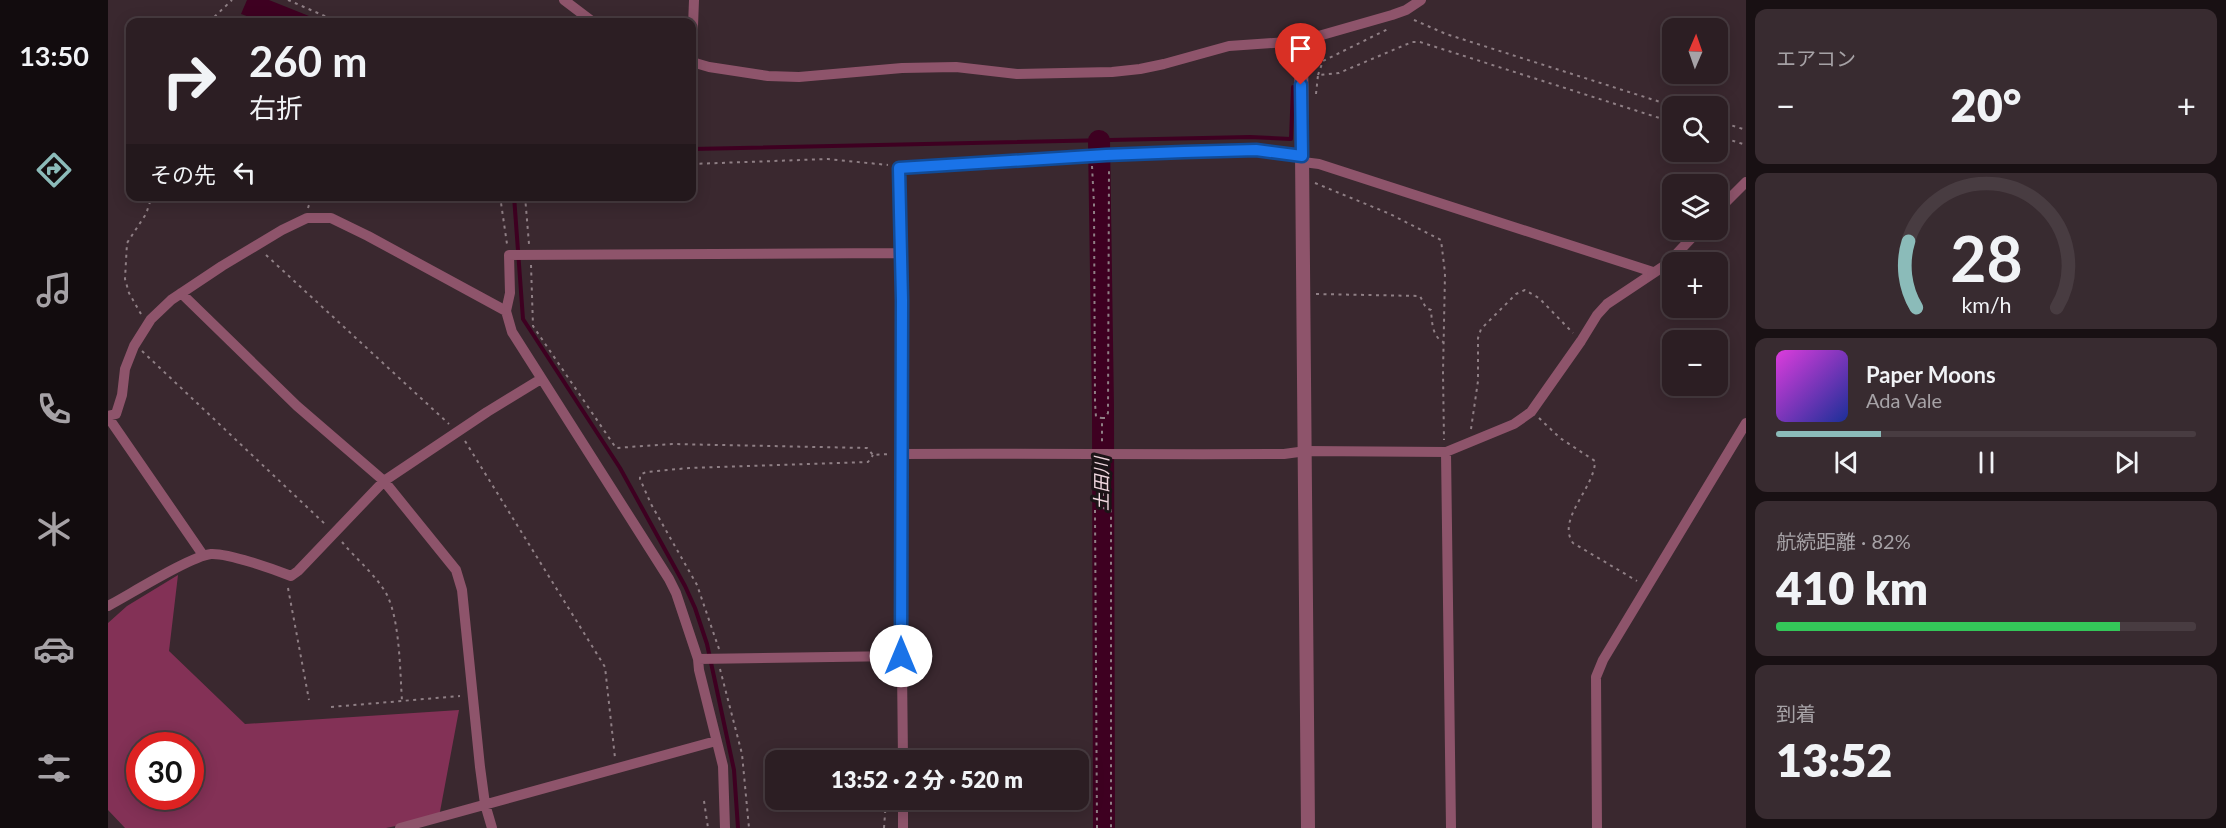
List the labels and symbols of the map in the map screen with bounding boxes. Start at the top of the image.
north arrow [1662,18,1728,84]
pin [1275,23,1326,85]
water label: 土田川 [1090,455,1112,511]
position arrow [869,624,933,688]
speed limit sign: 30 [126,732,204,810]

